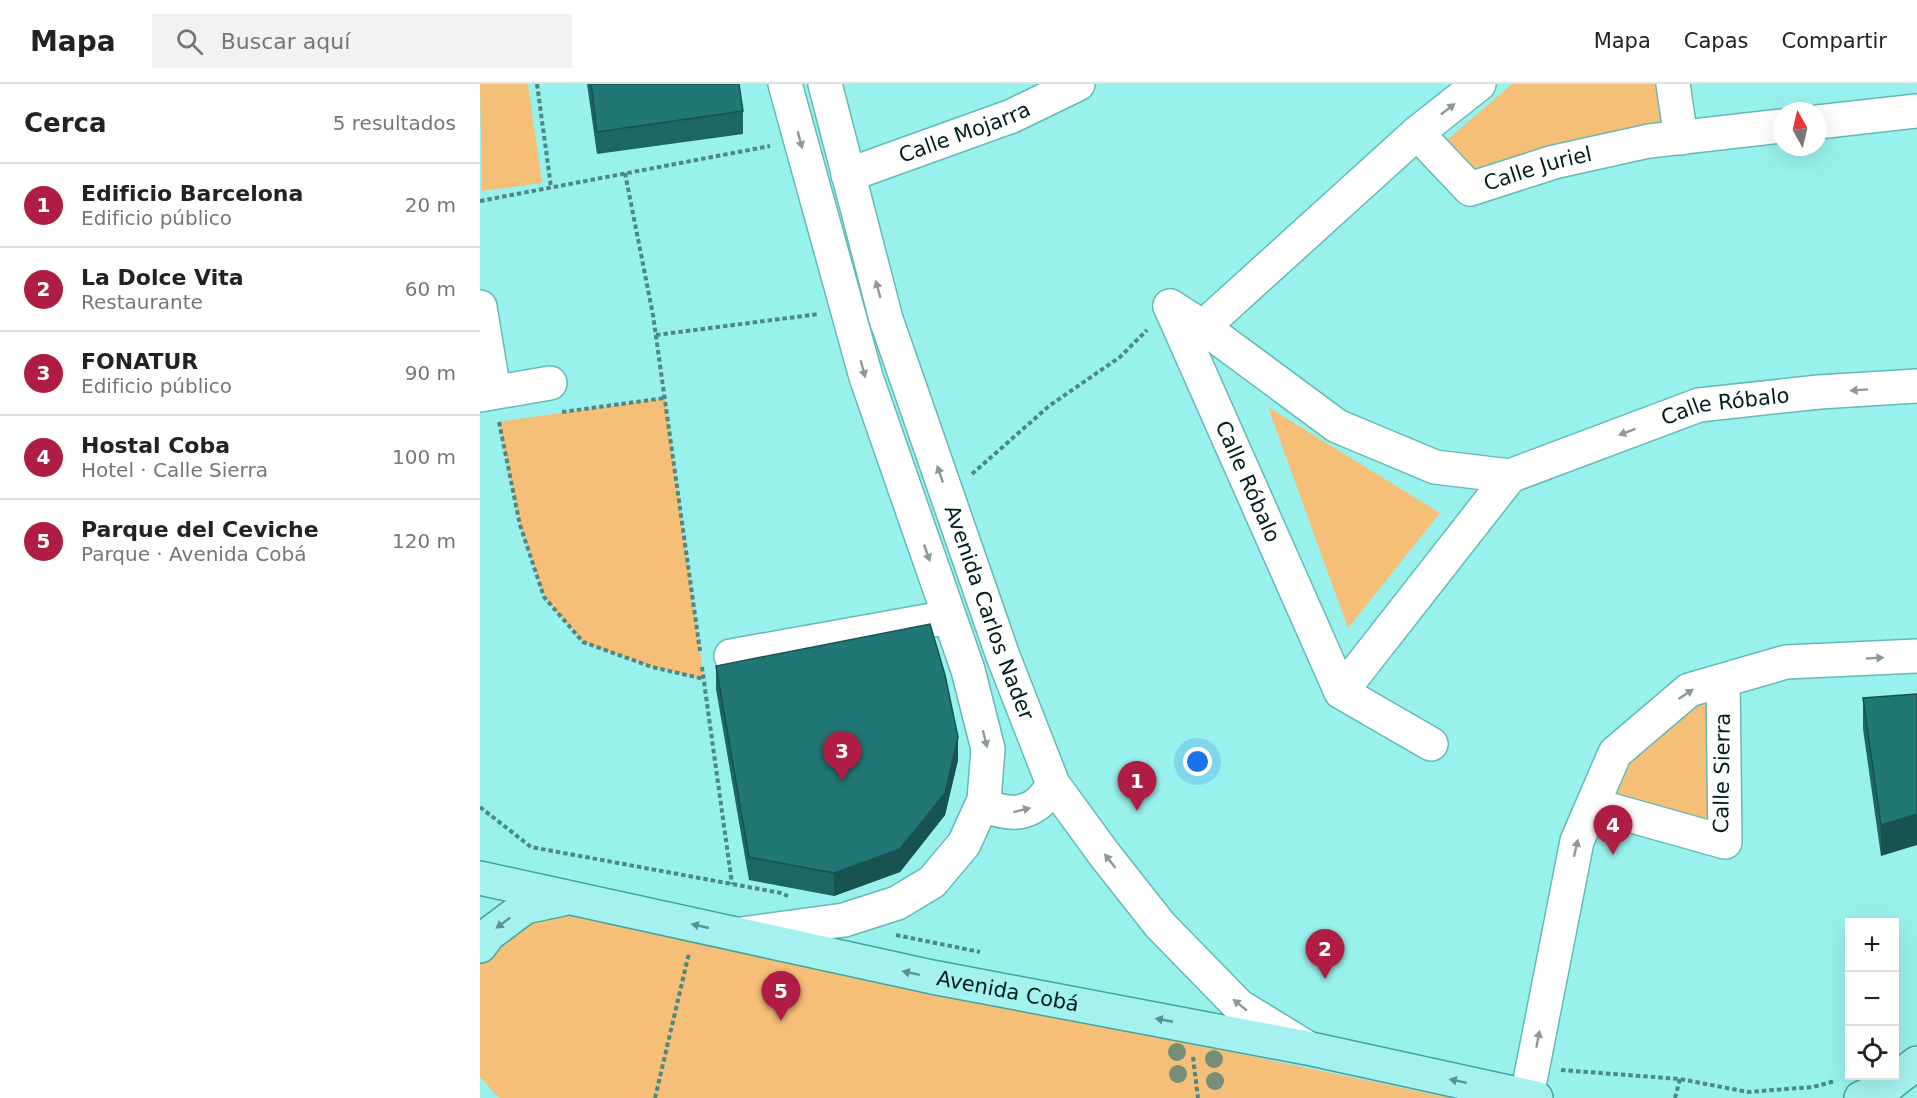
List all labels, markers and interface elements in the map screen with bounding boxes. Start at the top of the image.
search box [152,14,572,68]
text: Mapa [30,25,116,58]
icon: search [173,25,206,58]
text: Buscar aquí [221,29,350,54]
text: Mapa [1594,29,1651,53]
text: Capas [1684,29,1748,53]
text: Compartir [1781,29,1887,53]
street label: Calle Mojarra [896,97,1034,168]
one-way arrow [1440,102,1456,115]
north arrow [1773,102,1827,156]
text: Cerca [24,108,107,138]
text: 5 resultados [333,111,456,135]
one-way arrow [796,131,806,150]
street label: Calle Juriel [1481,142,1594,196]
text: Edificio Barcelona [81,181,303,206]
text: 1 [37,193,50,217]
text: 20 m [405,193,456,217]
text: Edificio público [81,206,232,230]
text: La Dolce Vita [81,265,244,290]
text: 2 [37,277,50,301]
text: 60 m [405,277,456,301]
one-way arrow [872,280,882,298]
text: Restaurante [81,290,203,314]
text: FONATUR [81,349,198,374]
one-way arrow [859,360,868,378]
text: 3 [37,361,50,385]
text: 90 m [405,361,456,385]
text: Edificio público [81,374,232,398]
street label: Calle Róbalo [1658,383,1791,430]
one-way arrow [1849,385,1868,394]
street label: Calle Róbalo [1210,417,1285,546]
one-way arrow [1618,427,1636,437]
text: Hostal Coba [81,433,230,458]
text: 4 [37,445,50,469]
text: 100 m [392,445,456,469]
text: Hotel · Calle Sierra [81,458,268,482]
one-way arrow [934,465,944,483]
street label: Avenida Carlos Nader [940,502,1039,724]
text: Parque del Ceviche [81,517,319,542]
text: 5 [37,529,50,553]
text: 120 m [392,529,456,553]
text: Parque · Avenida Cobá [81,542,306,566]
one-way arrow [923,544,933,562]
one-way arrow [1866,654,1885,663]
one-way arrow [1678,689,1694,700]
street label: Calle Sierra [1709,712,1735,834]
one-way arrow [981,730,991,748]
pin: 3 [822,732,862,781]
your location [1183,747,1212,776]
pin: 1 [1118,762,1156,811]
one-way arrow [1012,804,1031,814]
pin: 4 [1594,806,1632,855]
one-way arrow [1572,838,1582,857]
one-way arrow [1103,853,1116,869]
one-way arrow [496,917,511,929]
map controls [1845,918,1899,1080]
button: + [1845,918,1899,972]
one-way arrow [690,921,709,930]
pin: 2 [1306,930,1344,979]
street label: Avenida Cobá [935,966,1081,1017]
one-way arrow [902,967,920,977]
pin: 5 [762,972,800,1021]
button: − [1845,972,1899,1026]
one-way arrow [1233,1000,1248,1012]
one-way arrow [1155,1015,1174,1024]
button: locate [1845,1026,1899,1080]
one-way arrow [1534,1029,1543,1048]
one-way arrow [1448,1076,1467,1085]

